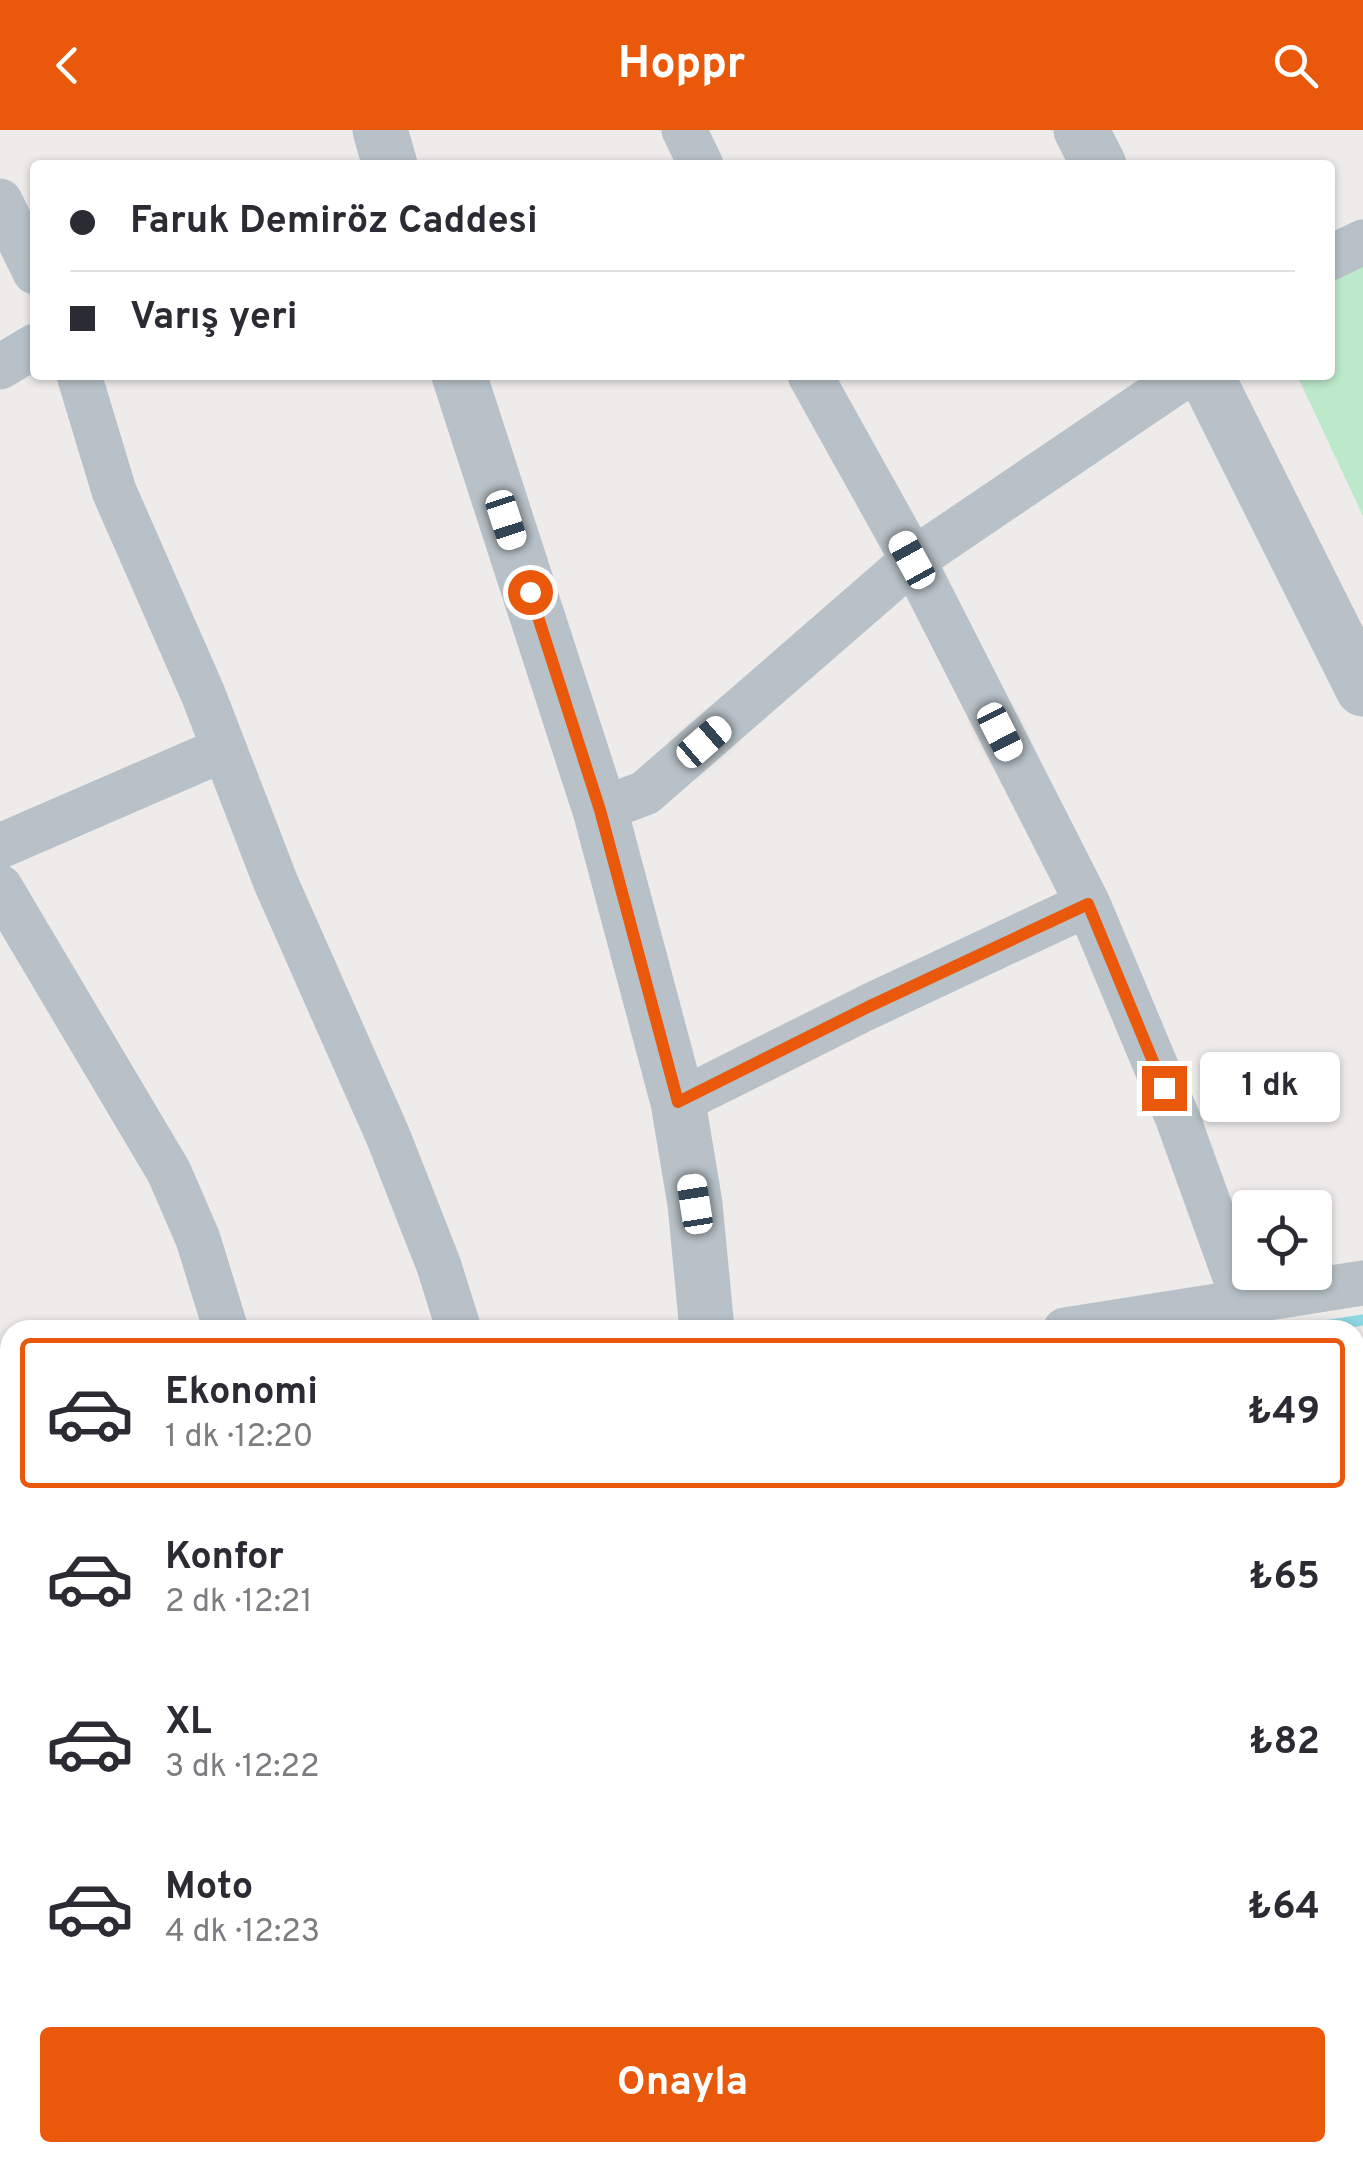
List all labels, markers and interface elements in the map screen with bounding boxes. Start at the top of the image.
text: Hoppr [618,37,745,94]
icon: back [40,38,95,93]
icon: search [1268,38,1323,93]
text: Faruk Demiröz Caddesi [130,198,538,247]
text: Varış yeri [130,294,298,343]
car [482,487,530,553]
car [884,526,940,594]
route start [508,570,553,615]
car [973,698,1027,766]
car [672,711,736,773]
callout: 1 dk [1199,1053,1339,1123]
route end [1142,1066,1187,1111]
text: 1 dk [1241,1067,1299,1107]
car [675,1172,715,1236]
map controls [1232,1190,1332,1290]
button: locate [1232,1190,1332,1290]
icon: car [45,1368,135,1458]
text: Ekonomi [165,1369,318,1418]
text: ₺49 [1247,1389,1320,1438]
text: 1 dk · 12:20 [165,1418,313,1458]
icon: car [45,1533,135,1623]
text: Konfor [165,1534,284,1583]
text: ₺65 [1248,1554,1320,1603]
text: 2 dk · 12:21 [165,1583,312,1623]
icon: car [45,1698,135,1788]
text: XL [165,1699,212,1748]
text: ₺82 [1249,1719,1320,1768]
text: 3 dk · 12:22 [165,1748,320,1788]
icon: car [45,1863,135,1953]
text: Moto [165,1864,253,1913]
text: ₺64 [1247,1884,1320,1933]
text: 4 dk · 12:23 [165,1913,320,1953]
button: Onayla [40,2027,1325,2142]

